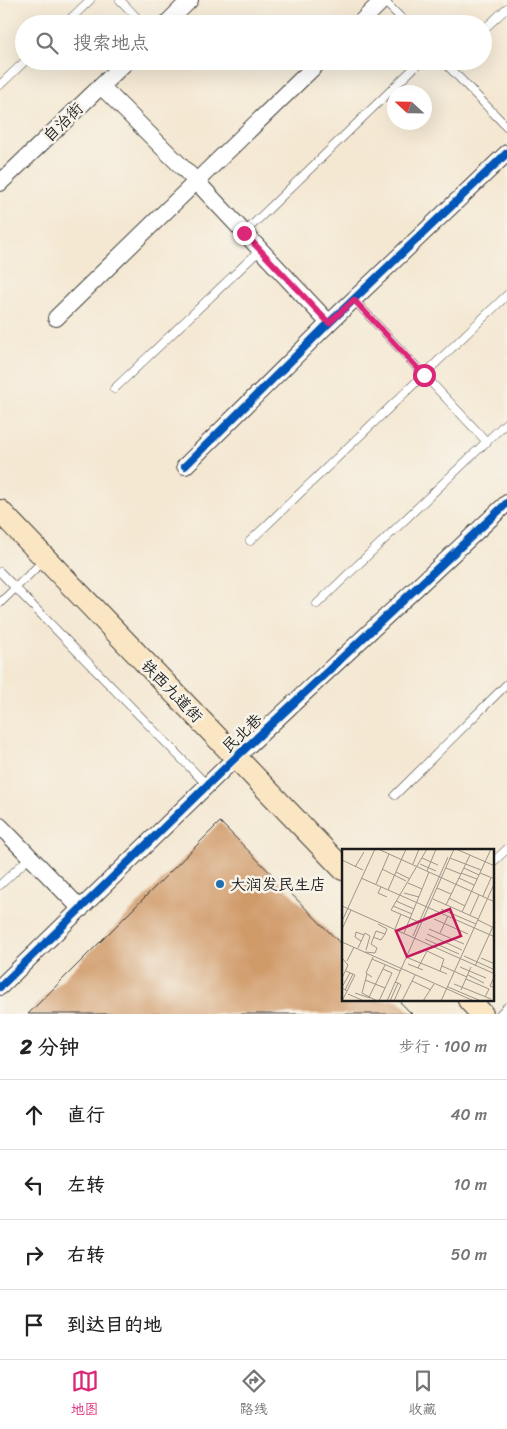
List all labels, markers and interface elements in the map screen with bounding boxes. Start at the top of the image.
search box [15,15,492,70]
text: 搜索地点 [73,26,149,59]
icon: search [33,29,61,57]
north arrow [387,85,432,130]
street label: 自治街 [36,95,90,149]
route end [233,222,256,245]
route start [413,364,436,387]
street label: 铁西九道街 [134,652,210,730]
street label: 民北巷 [215,706,269,760]
inset map [342,849,494,1002]
place label: 大润发民生店 [230,870,326,899]
marker: 大润发民生店 [214,878,226,890]
text: 2 分钟 [20,1028,80,1066]
text: 步行 · 100 m [399,1032,487,1061]
text: 直行 [67,1098,105,1131]
text: 40 m [450,1100,487,1129]
icon: ahead [20,1101,48,1129]
text: 左转 [67,1168,105,1201]
text: 10 m [454,1170,487,1199]
icon: left [20,1171,48,1199]
text: 右转 [67,1238,105,1271]
text: 50 m [451,1240,487,1269]
icon: right [20,1241,48,1269]
text: 到达目的地 [67,1308,162,1341]
icon: arrive [20,1311,48,1339]
tab: 地图 [71,1367,99,1422]
tab: 路线 [240,1367,268,1422]
tab: 收藏 [409,1367,437,1422]

